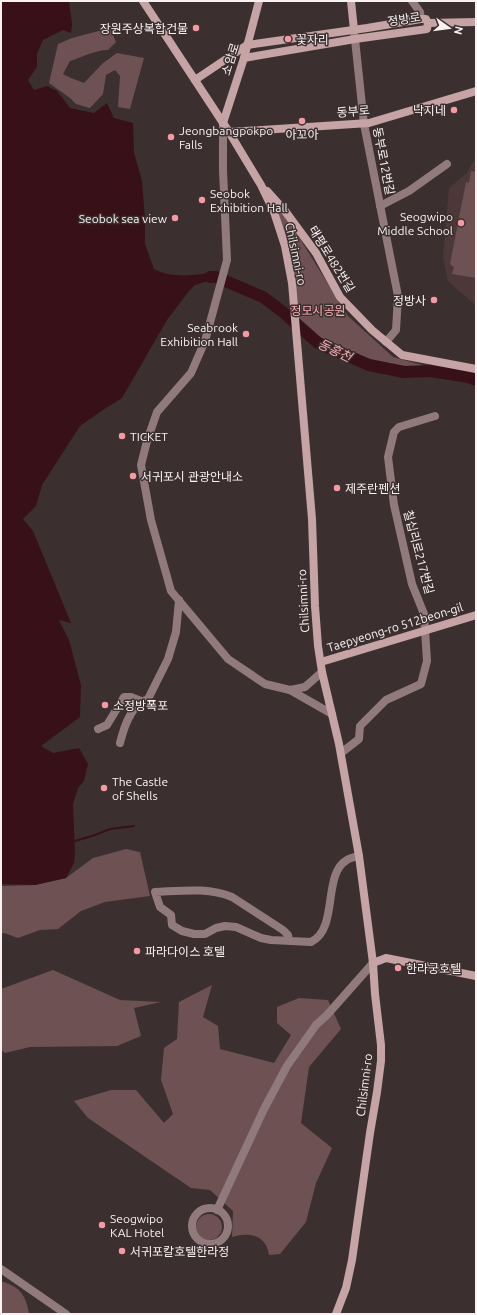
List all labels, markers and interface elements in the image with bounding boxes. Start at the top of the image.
north arrow [429,8,469,48]
street label: 정방로 [387,10,421,28]
place label: 장원주상복합건물 [100,22,188,35]
marker: 장원주상복합건물 [191,23,201,33]
text: N [452,25,466,36]
place label: 꽃자리 [296,33,329,46]
marker: 꽃자리 [283,34,293,44]
street label: 소암로 [219,41,241,77]
street label: 동부로 [336,103,370,119]
place label: 낙지네 [413,104,446,117]
marker: 낙지네 [449,105,459,115]
marker: 아꼬아 [297,116,307,126]
place label: Jeongbangpokpo Falls [179,124,273,151]
street label: 동부로12번길 [371,126,397,196]
place label: 아꼬아 [285,128,319,141]
marker: Jeongbangpokpo Falls [166,132,176,142]
place label: Seobok Exhibition Hall [210,187,288,214]
marker: Seobok Exhibition Hall [197,195,207,205]
place label: Seogwipo Middle School [377,210,453,237]
place label: Seobok sea view [79,212,168,225]
marker: Seobok sea view [170,213,180,223]
marker: Seogwipo Middle School [456,218,466,228]
street label: Chilsimni-ro [283,222,309,286]
street label: 태평로482번길 [306,224,358,294]
place label: 정방사 [393,294,426,307]
marker: 정방사 [429,295,439,305]
park label: 정모시공원 [290,304,346,317]
place label: Seabrook Exhibition Hall [160,321,238,348]
marker: Seabrook Exhibition Hall [241,329,251,339]
water label: 동홍천 [316,336,355,365]
place label: TICKET [130,430,168,443]
marker: TICKET [117,431,127,441]
place label: 서귀포시 관광안내소 [141,470,243,483]
marker: 서귀포시 관광안내소 [128,471,138,481]
place label: 제주란펜션 [345,482,400,495]
marker: 제주란펜션 [332,483,342,493]
street label: 칠십리로217번길 [402,509,436,595]
street label: Chilsimni-ro [295,569,311,633]
street label: Taepyeong-ro 512beon-gil [326,600,464,654]
place label: 소정방폭포 [113,699,168,712]
marker: 소정방폭포 [100,700,110,710]
place label: The Castle of Shells [112,775,168,802]
marker: The Castle of Shells [99,783,109,793]
place label: 파라다이스 호텔 [145,945,225,958]
marker: 파라다이스 호텔 [132,946,142,956]
place label: 한라궁호텔 [406,962,461,975]
marker: 한라궁호텔 [393,963,403,973]
street label: Chilsimni-ro [354,1053,374,1117]
place label: Seogwipo KAL Hotel [110,1212,164,1239]
marker: Seogwipo KAL Hotel [97,1220,107,1230]
place label: 서귀포칼호텔한라정 [130,1245,229,1258]
marker: 서귀포칼호텔한라정 [117,1246,127,1256]

